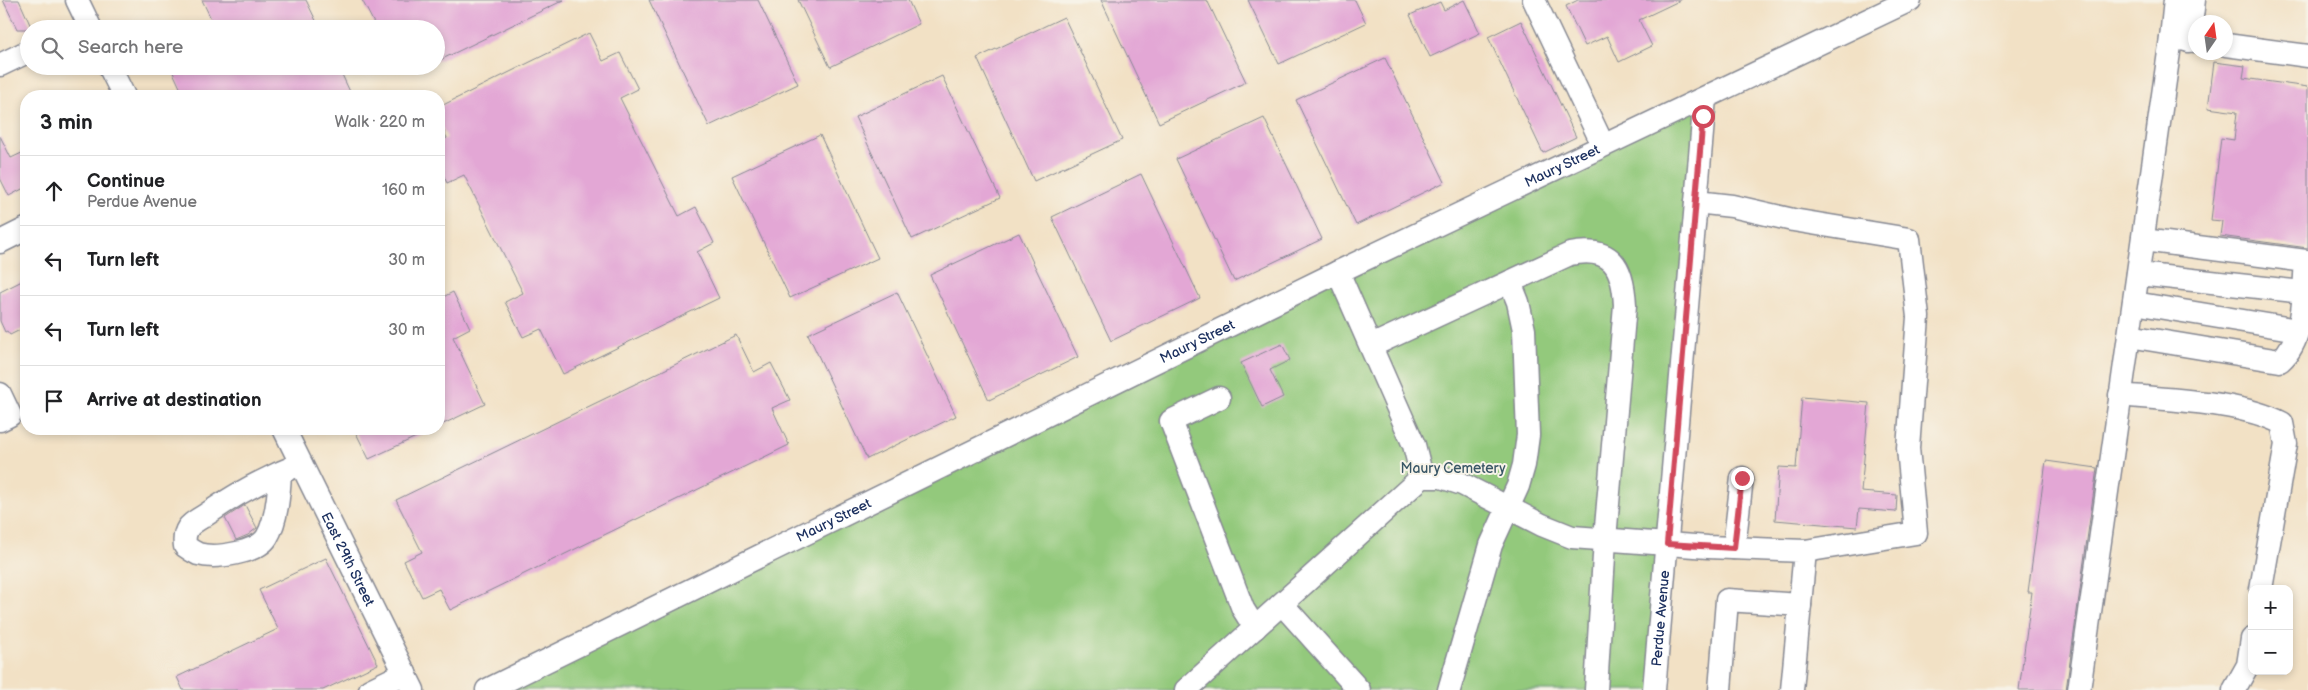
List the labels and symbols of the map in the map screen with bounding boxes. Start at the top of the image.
north arrow [2188,15,2233,60]
route start [1692,105,1715,128]
street label: Maury Street [1522,141,1603,191]
street label: Maury Street [1157,316,1238,367]
park label: Maury Cemetery [1400,460,1506,477]
route end [1731,467,1754,490]
street label: Maury Street [794,494,874,546]
street label: East 29th Street [317,509,378,610]
street label: Perdue Avenue [1648,570,1673,667]

